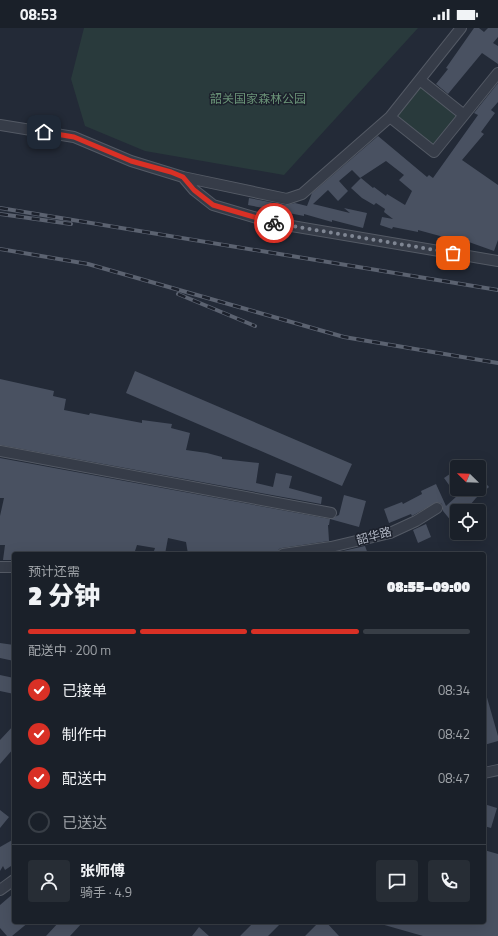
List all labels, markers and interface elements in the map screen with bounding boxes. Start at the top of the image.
text: 08:53 [20,3,57,26]
park label: 韶关国家森林公园 [210,89,306,108]
pin [27,115,61,149]
icon: home [33,121,55,143]
courier [254,203,294,243]
icon: bike [263,212,285,234]
pin [436,236,470,270]
icon: bag [442,242,464,264]
north arrow [450,460,486,496]
map controls [450,460,486,540]
button: locate [450,504,486,540]
street label: 韶华路 [354,522,394,549]
text: 预计还需 [28,561,80,581]
text: 08:55–09:00 [387,575,470,598]
text: 2 分钟 [28,576,100,615]
text: 配送中 · 200 m [28,640,111,660]
icon: check [28,679,50,701]
text: 已接单 [62,679,107,702]
text: 08:34 [438,680,470,700]
icon: check [28,723,50,745]
text: 制作中 [62,723,107,746]
text: 08:42 [438,724,470,744]
icon: check [28,767,50,789]
text: 配送中 [62,767,107,790]
text: 08:47 [438,768,470,788]
text: 已送达 [62,811,107,834]
text: 张师傅 [80,859,125,882]
button: person [28,860,70,902]
button: chat [376,860,418,902]
button: phone [428,860,470,902]
text: 骑手 · 4.9 [80,882,132,902]

